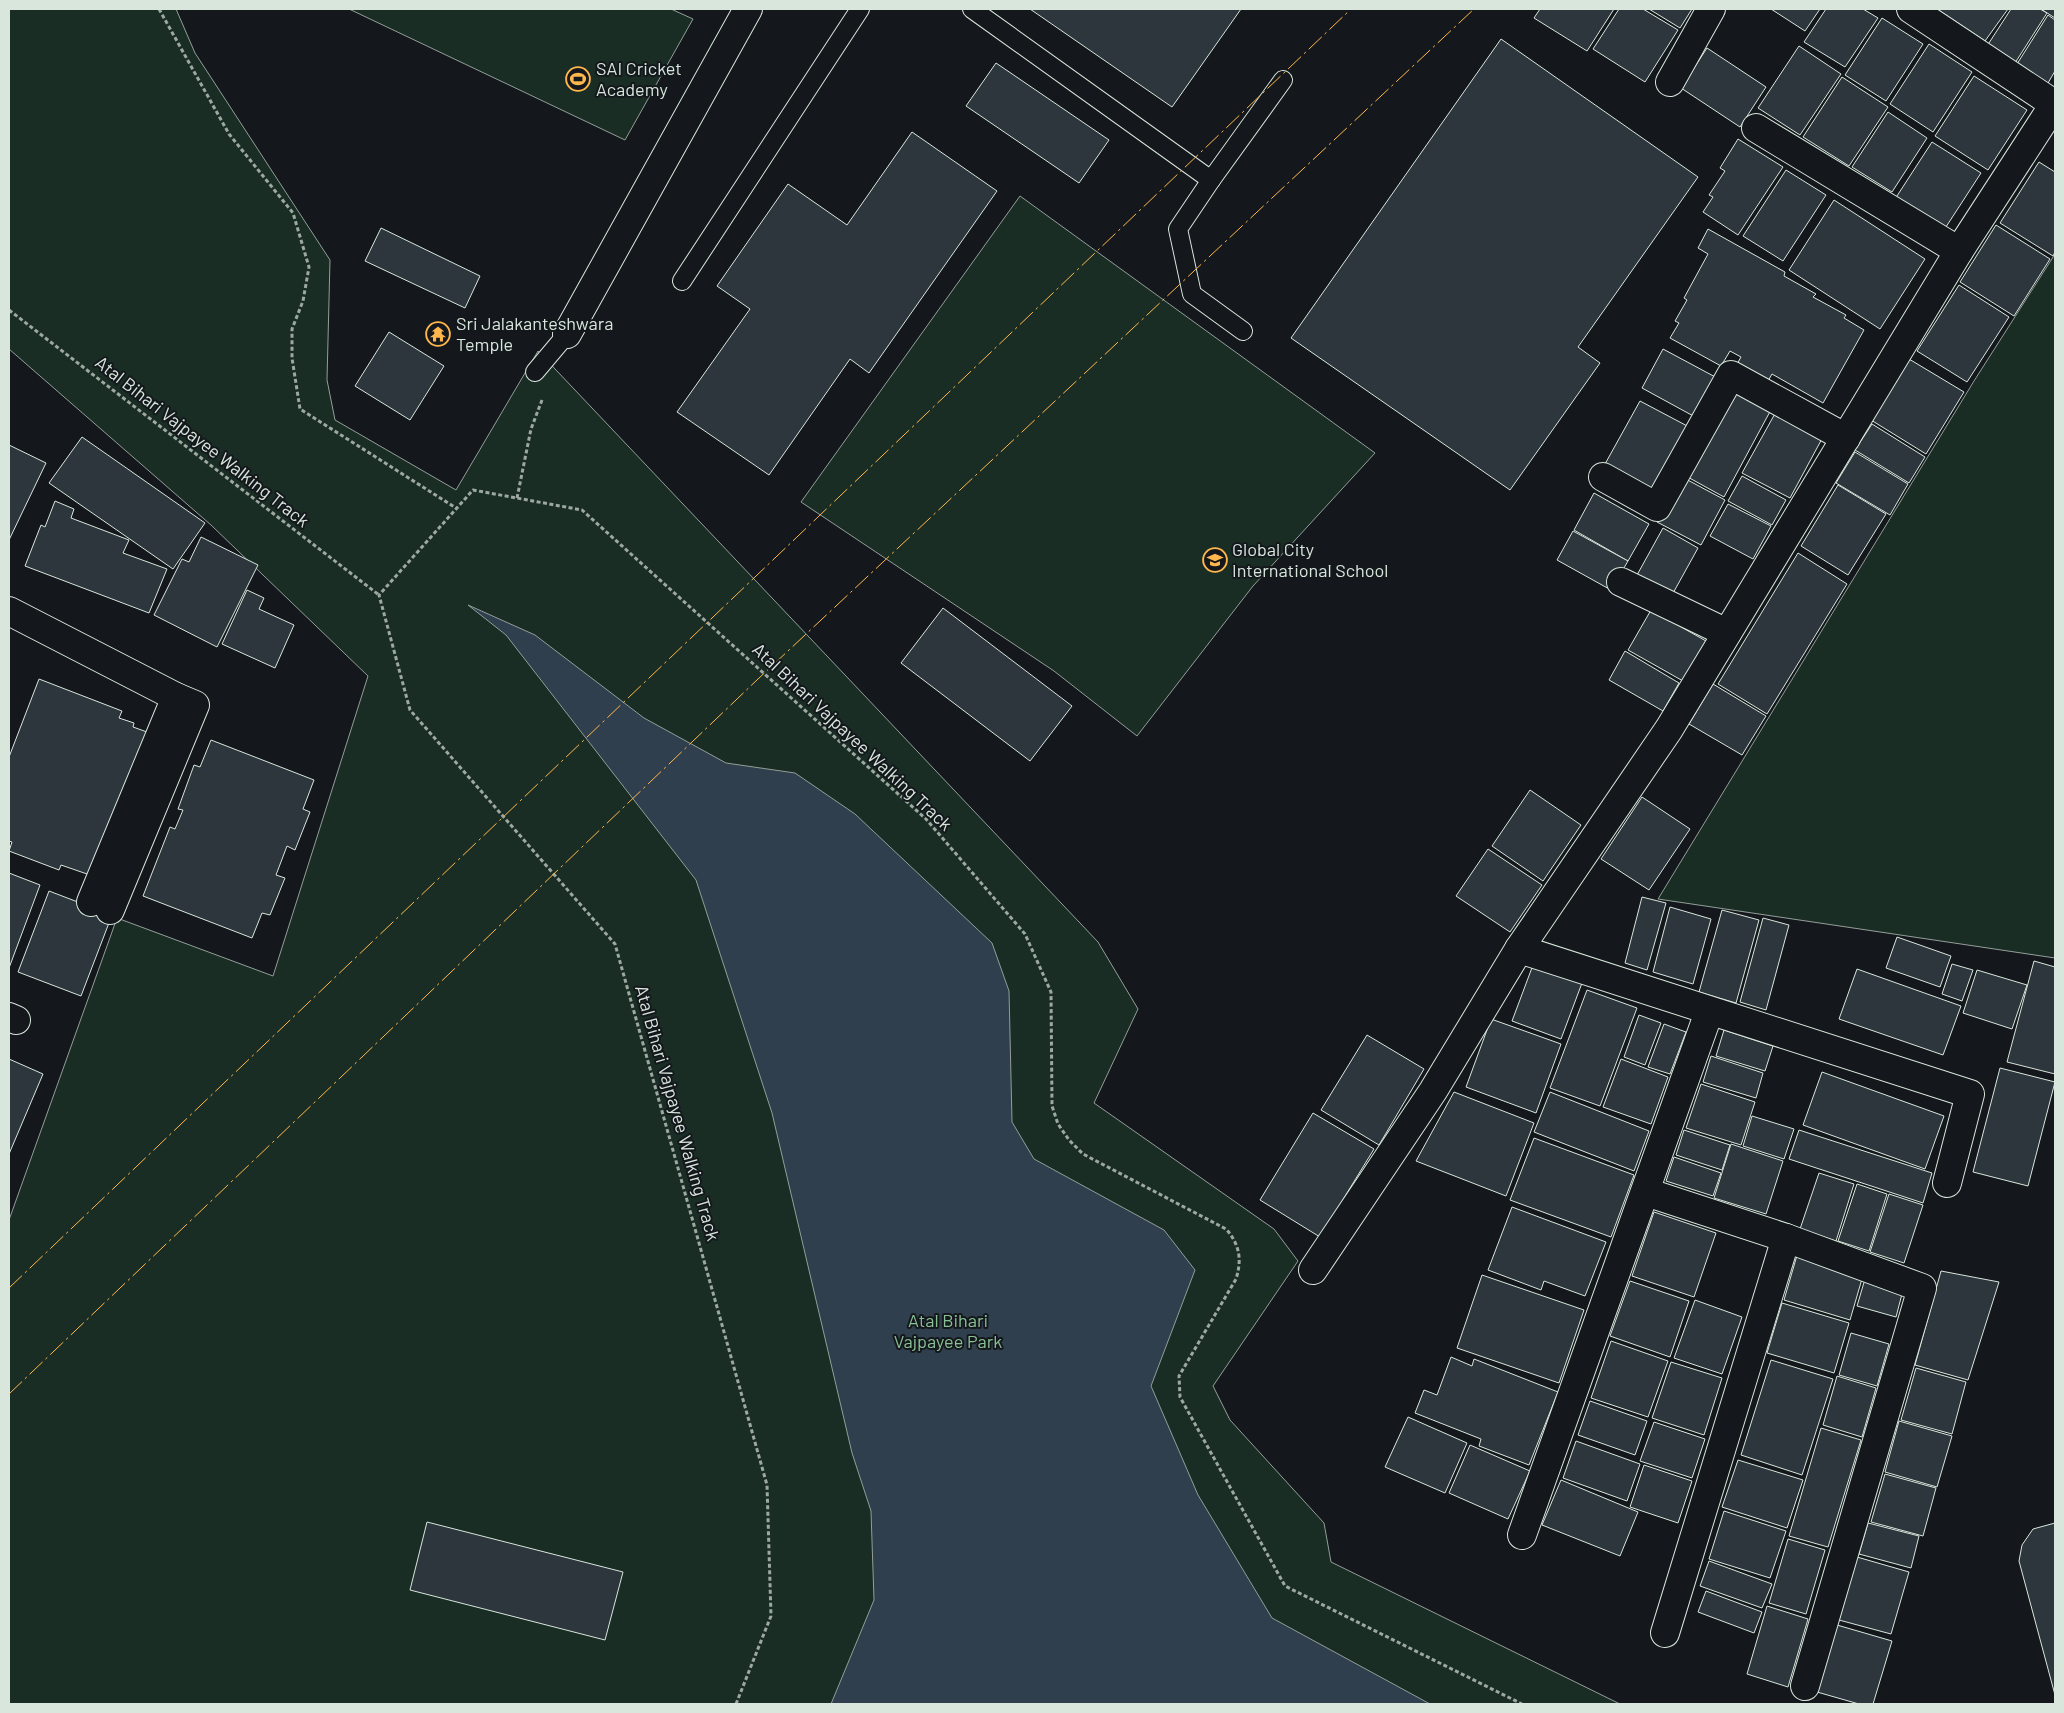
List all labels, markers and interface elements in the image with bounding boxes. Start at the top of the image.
place label: SAI Cricket Academy [596,57,682,100]
sports icon: SAI Cricket Academy [565,66,591,92]
place label: Sri Jalakanteshwara Temple [456,312,614,355]
temple icon: Sri Jalakanteshwara Temple [425,321,451,347]
street label: Atal Bihari Vajpayee Walking Track [91,351,314,531]
place label: Global City International School [1232,538,1388,581]
school or university icon: Global City International School [1202,547,1228,573]
street label: Atal Bihari Vajpayee Walking Track [748,638,957,835]
street label: Atal Bihari Vajpayee Walking Track [631,982,725,1243]
park label: Atal Bihari Vajpayee Park [894,1309,1002,1352]

